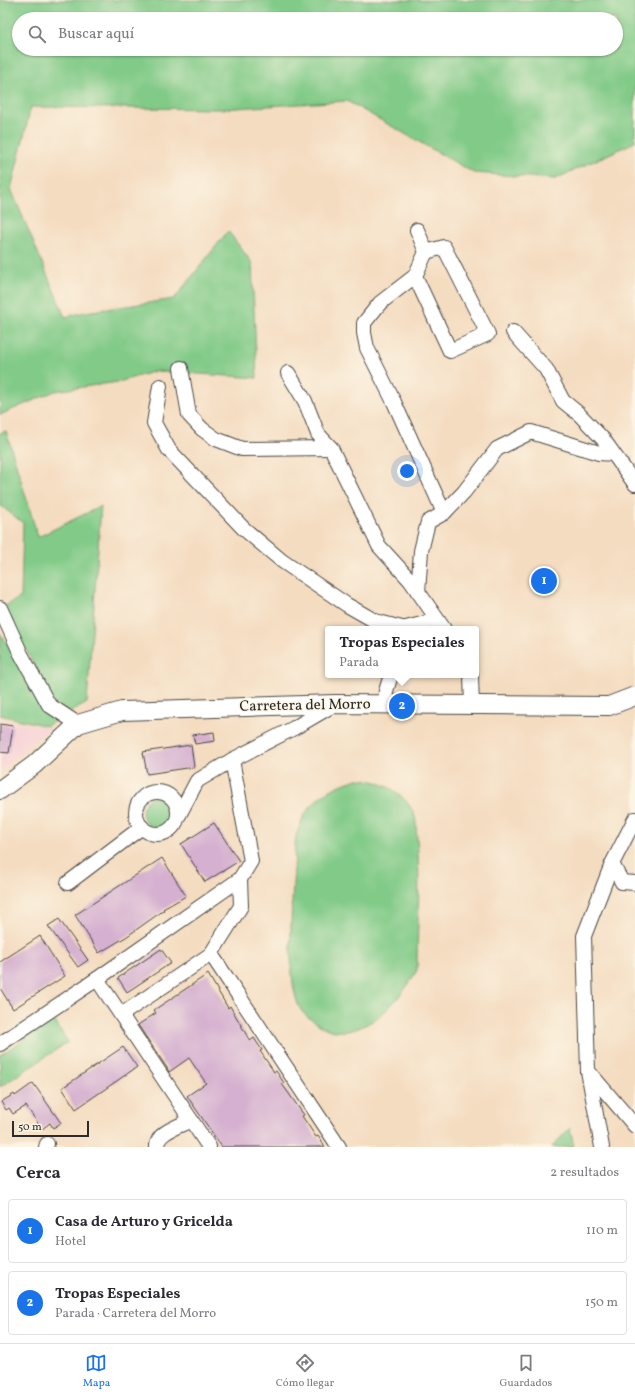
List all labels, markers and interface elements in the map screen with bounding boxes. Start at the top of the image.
search box [12,12,623,56]
icon: search [26,23,48,45]
text: Buscar aquí [58,24,134,45]
your location [397,461,417,481]
pin: 1 [531,566,557,596]
popup [325,626,479,678]
text: Tropas Especiales [339,633,465,654]
text: Parada [339,654,379,672]
pin: 2 [389,691,415,721]
street label: Carretera del Morro [239,694,371,718]
scale bar [12,1119,89,1138]
text: 50 m [18,1120,42,1135]
text: Cerca [16,1162,61,1185]
text: 2 resultados [550,1164,619,1182]
text: Casa de Arturo y Gricelda [55,1212,233,1233]
text: 1 [27,1222,33,1240]
text: 110 m [586,1222,618,1240]
text: Hotel [55,1233,86,1251]
text: Tropas Especiales [55,1284,180,1305]
text: 2 [27,1294,33,1312]
text: 150 m [585,1294,618,1312]
text: Parada · Carretera del Morro [55,1305,216,1323]
tab: Mapa [83,1352,110,1391]
tab: Cómo llegar [276,1352,334,1391]
tab: Guardados [499,1352,552,1391]

